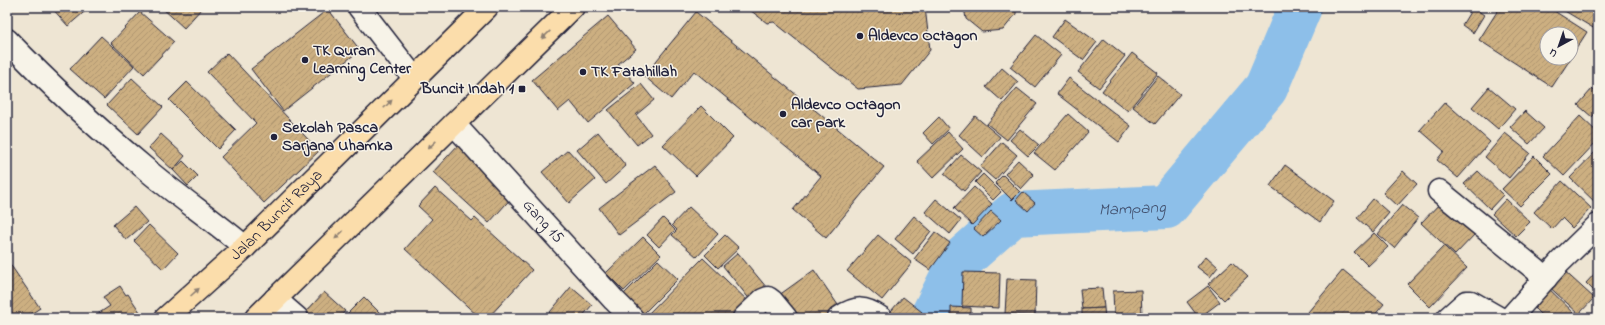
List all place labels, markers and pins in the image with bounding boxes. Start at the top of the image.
place label: Aldevco Octagon [868,24,977,49]
marker: Aldevco Octagon [855,31,865,41]
place label: TK Quran Learning Center [313,39,412,82]
marker: TK Quran Learning Center [300,55,310,65]
place label: TK Fatahillah [591,60,677,84]
marker: TK Fatahillah [578,67,588,77]
place label: Buncit Indah 1 [420,77,515,101]
marker: Buncit Indah 1 [517,84,527,94]
place label: Aldevco Octagon car park [791,93,900,135]
marker: Aldevco Octagon car park [778,109,788,119]
place label: Sekolah Pasca Sarjana Uhamka [282,116,393,158]
marker: Sekolah Pasca Sarjana Uhamka [269,132,279,142]

